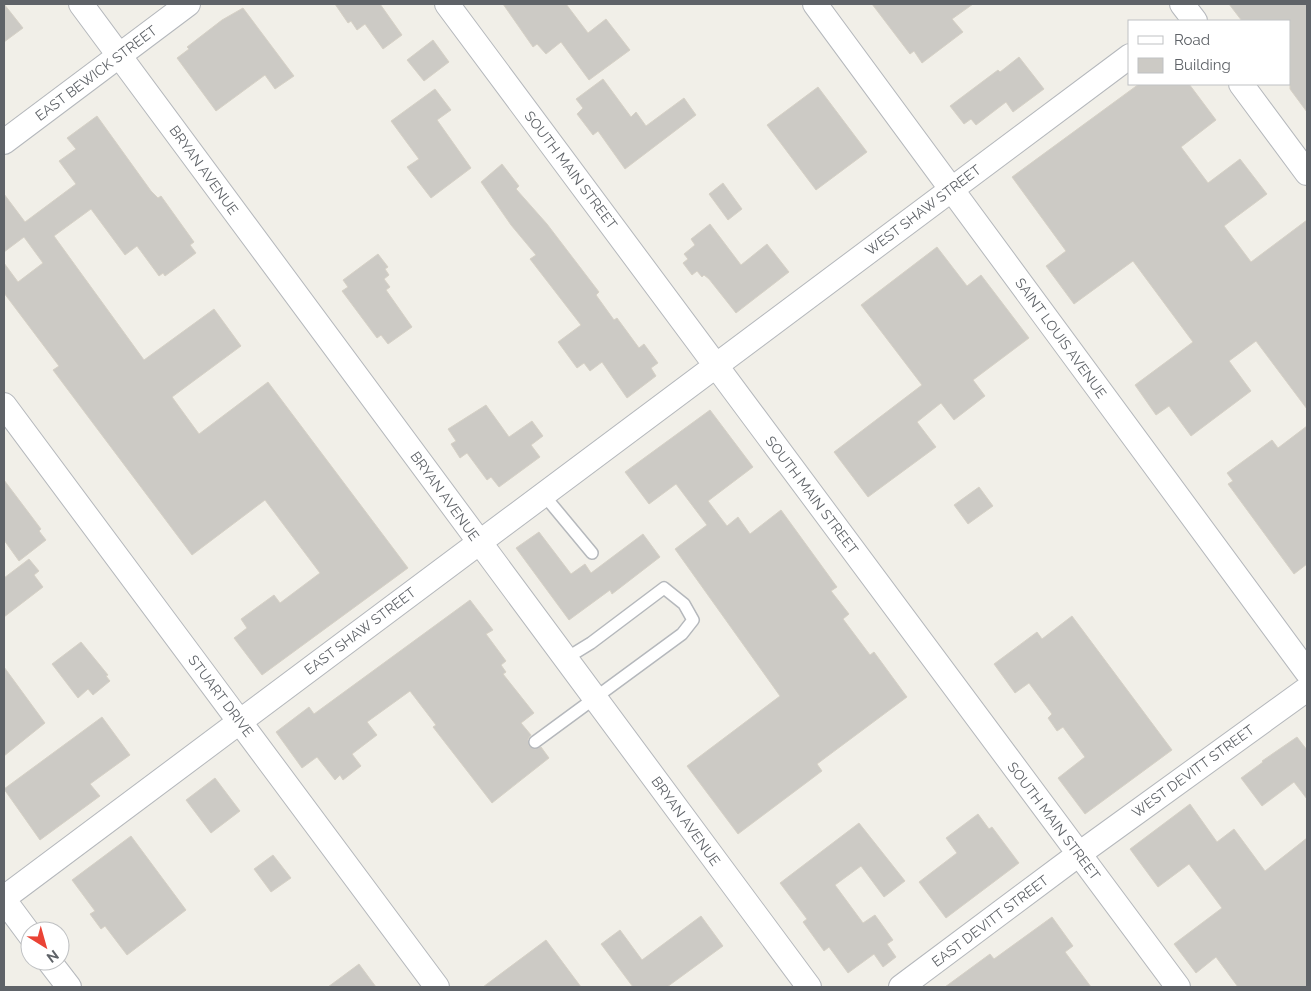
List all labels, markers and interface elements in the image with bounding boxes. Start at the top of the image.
legend [1128,20,1291,85]
street label: EAST BEWICK STREET [32,22,160,124]
text: Road [1174,31,1210,49]
text: Building [1174,56,1231,74]
street label: SOUTH MAIN STREET [521,108,621,232]
street label: BRYAN AVENUE [166,122,242,218]
street label: WEST SHAW STREET [862,161,984,259]
street label: SAINT LOUIS AVENUE [1012,275,1110,401]
street label: SOUTH MAIN STREET [762,433,862,557]
street label: BRYAN AVENUE [407,448,483,544]
street label: EAST SHAW STREET [301,584,419,678]
street label: STUART DRIVE [185,652,257,740]
street label: WEST DEVITT STREET [1129,721,1257,821]
street label: SOUTH MAIN STREET [1004,759,1104,883]
street label: BRYAN AVENUE [648,773,724,869]
street label: EAST DEVITT STREET [929,872,1052,970]
north arrow [20,921,70,971]
text: N [44,947,62,966]

